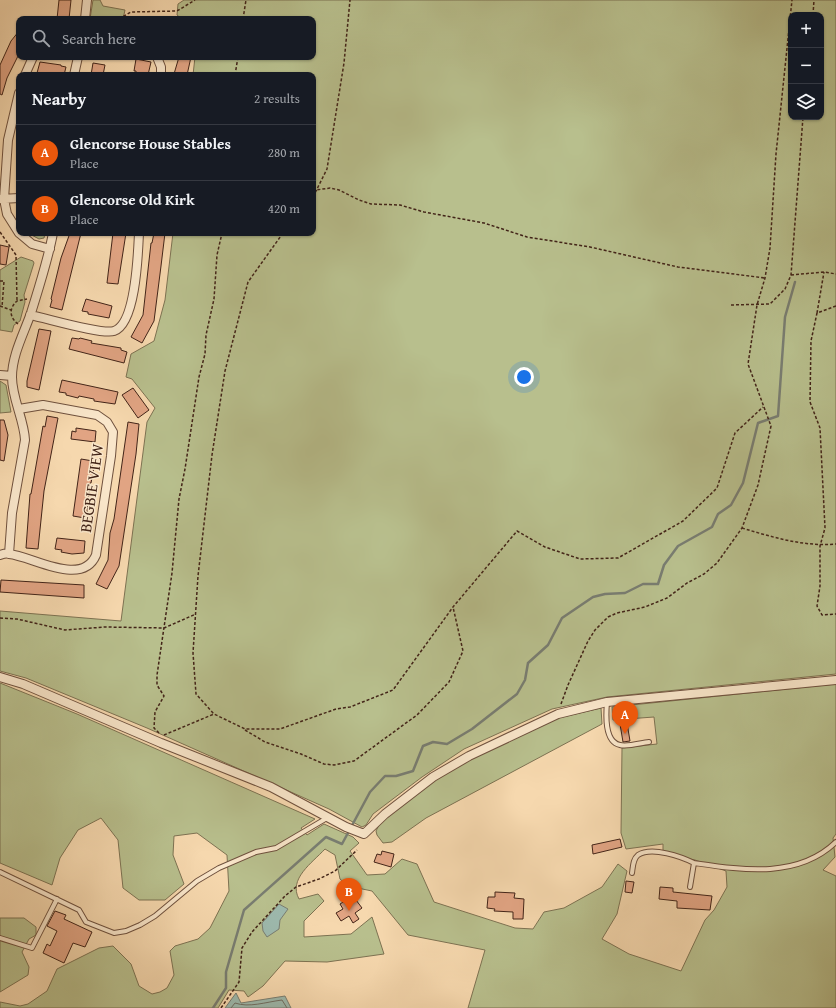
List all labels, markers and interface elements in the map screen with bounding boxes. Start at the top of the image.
map controls [788,12,824,120]
button: + [788,12,824,48]
search box [16,16,316,60]
icon: search [30,27,52,49]
text: Search here [62,28,136,49]
button: − [788,48,824,84]
button: layers [788,84,824,120]
text: Nearby [32,86,86,111]
text: 2 results [254,89,300,108]
text: Glencorse House Stables [70,133,231,154]
text: A [41,143,49,162]
text: 280 m [268,143,300,162]
text: Place [70,154,99,173]
text: Glencorse Old Kirk [70,189,194,210]
text: B [41,199,49,218]
text: 420 m [268,199,300,218]
text: Place [70,210,99,229]
your location [514,367,534,387]
street label: BEGBIE VIEW [73,442,109,534]
pin: A [612,701,638,734]
pin: B [336,878,362,911]

